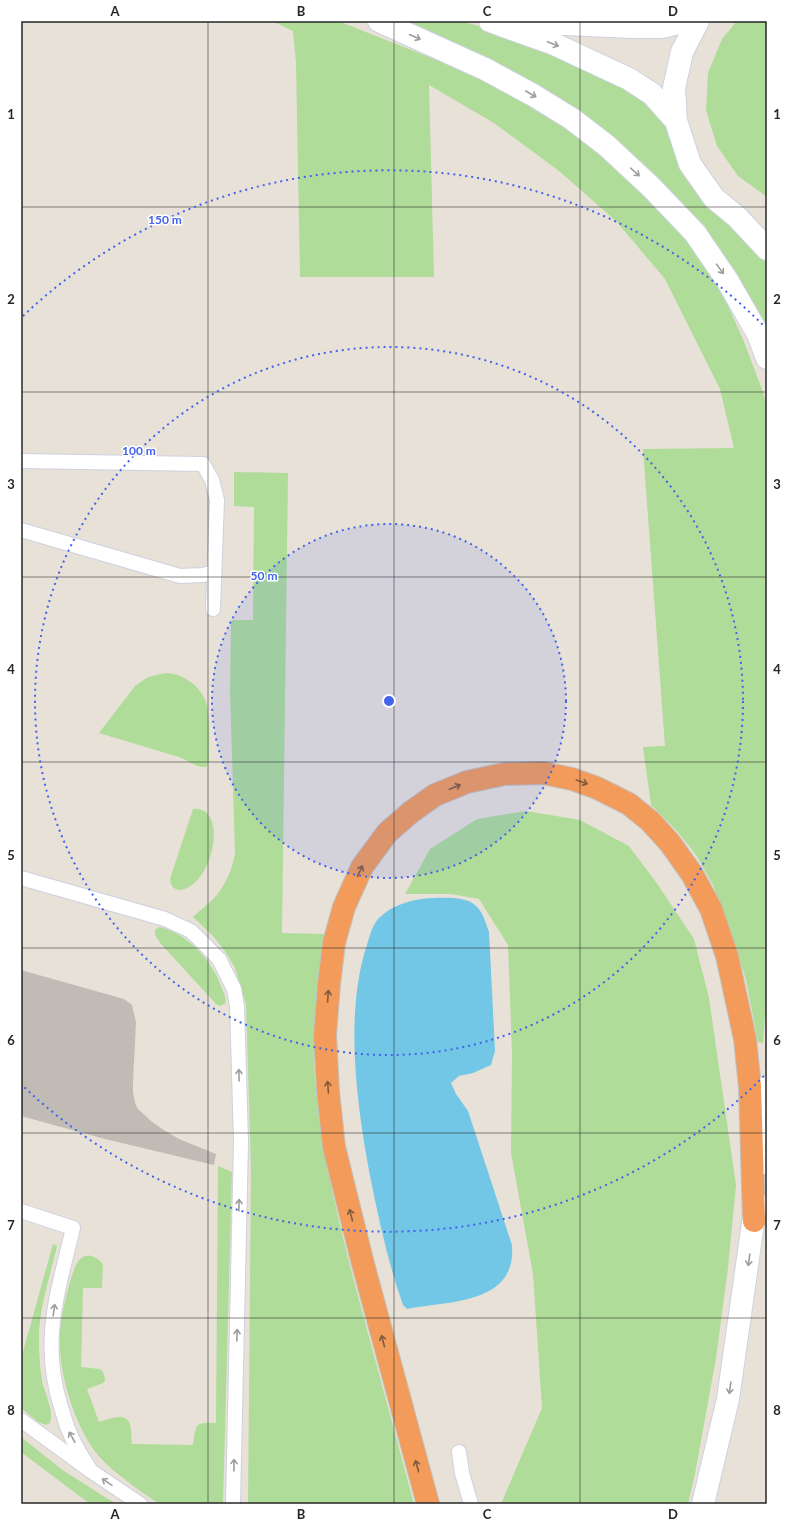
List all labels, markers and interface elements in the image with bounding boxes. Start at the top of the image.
text: A [109,3,120,19]
text: B [297,3,306,19]
text: C [483,3,492,19]
text: D [668,3,678,19]
one-way arrow [408,34,420,41]
one-way arrow [546,40,558,48]
one-way arrow [525,91,537,99]
text: 1 [7,106,15,122]
text: 1 [773,106,781,122]
one-way arrow [630,167,640,177]
text: 150 m [148,212,182,227]
one-way arrow [716,264,724,275]
text: 2 [7,291,15,307]
text: 2 [773,291,781,307]
text: 100 m [122,443,156,458]
text: 3 [7,476,15,492]
text: 3 [773,476,781,492]
text: 50 m [251,568,277,583]
text: 4 [7,661,15,677]
text: 4 [773,661,781,677]
centre of rings [382,694,396,708]
one-way arrow [575,779,587,787]
one-way arrow [448,782,460,790]
text: 5 [7,847,15,863]
text: 5 [773,847,781,863]
one-way arrow [357,866,364,878]
one-way arrow [324,990,331,1003]
text: 6 [7,1032,15,1048]
text: 6 [773,1032,781,1048]
one-way arrow [235,1069,243,1082]
one-way arrow [324,1081,331,1094]
one-way arrow [236,1199,243,1212]
one-way arrow [346,1209,354,1222]
text: 7 [7,1217,15,1233]
text: 7 [773,1217,781,1233]
one-way arrow [745,1253,753,1266]
one-way arrow [50,1304,58,1317]
one-way arrow [233,1329,241,1342]
one-way arrow [379,1335,387,1348]
one-way arrow [726,1382,734,1395]
text: 8 [7,1402,15,1418]
text: 8 [773,1402,781,1418]
one-way arrow [68,1431,75,1443]
one-way arrow [230,1459,238,1472]
one-way arrow [413,1460,421,1473]
one-way arrow [102,1478,113,1486]
text: A [109,1506,120,1522]
text: B [297,1506,306,1522]
text: C [483,1506,492,1522]
text: D [668,1506,678,1522]

